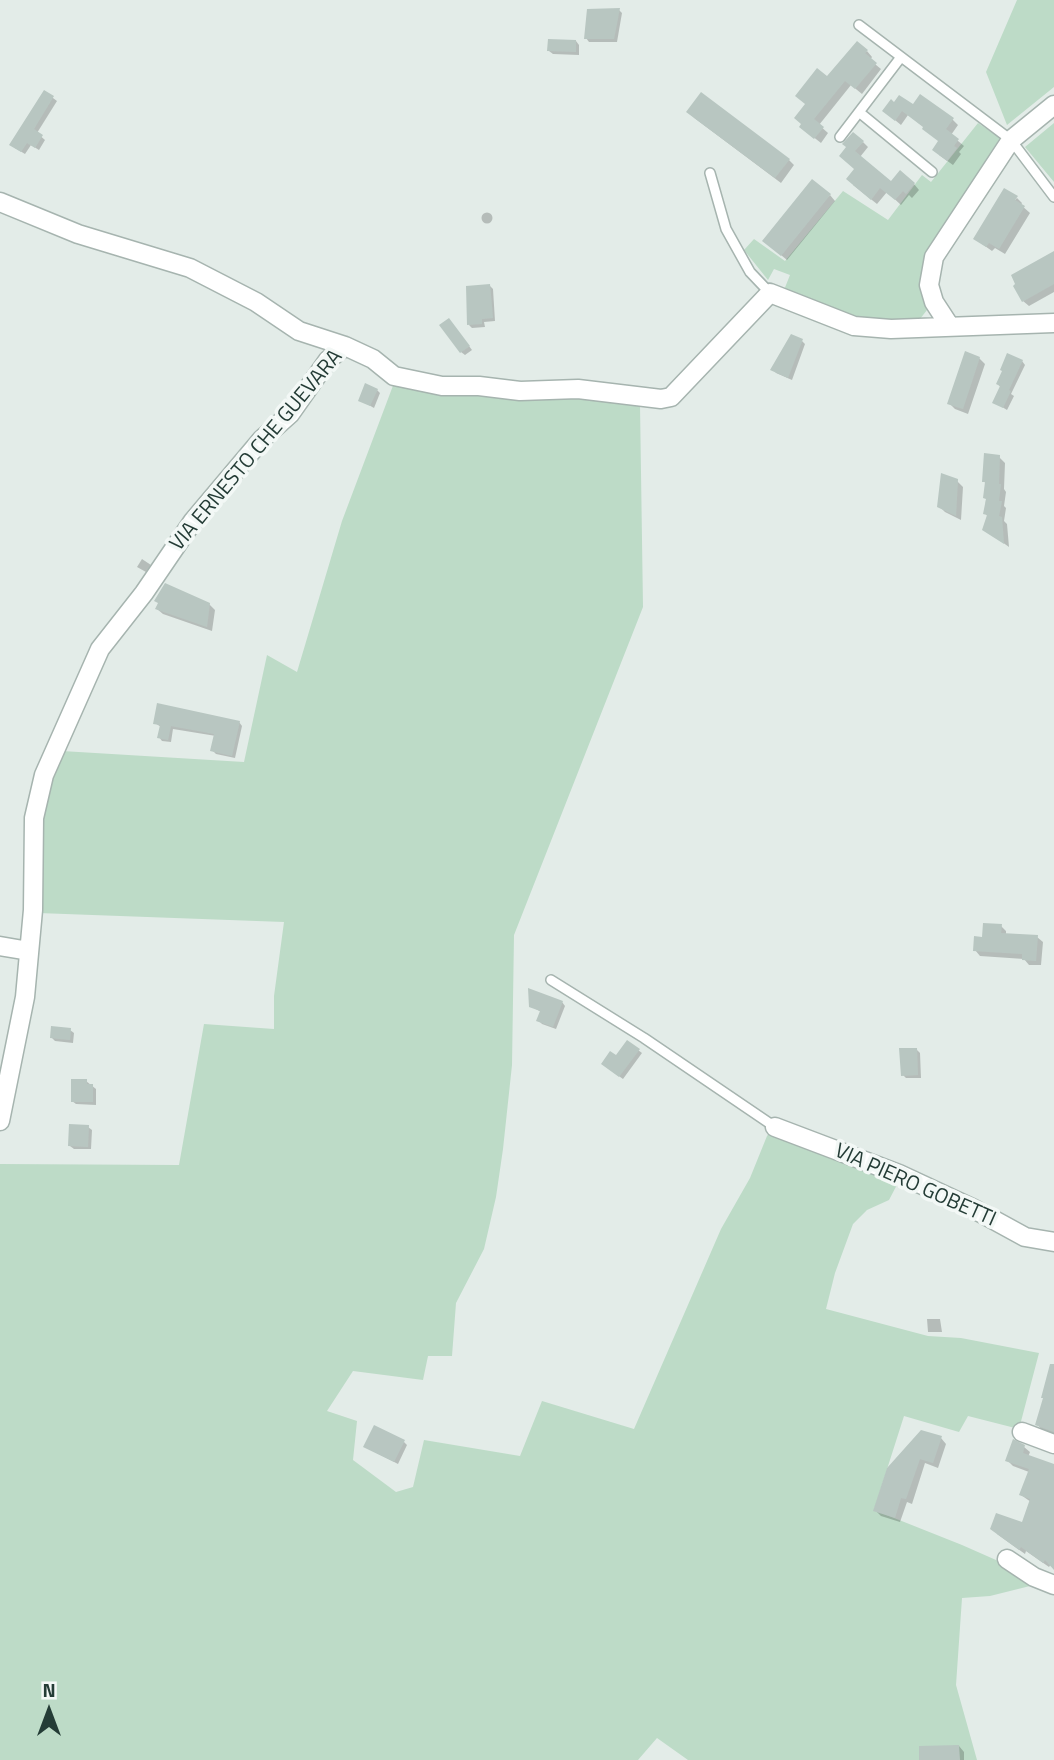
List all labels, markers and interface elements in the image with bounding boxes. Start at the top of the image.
street label: VIA ERNESTO CHE GUEVARA [165,345,349,557]
street label: VIA PIERO GOBETTI [830,1139,1000,1233]
text: N [42,1675,56,1704]
north arrow [14,1676,84,1746]

